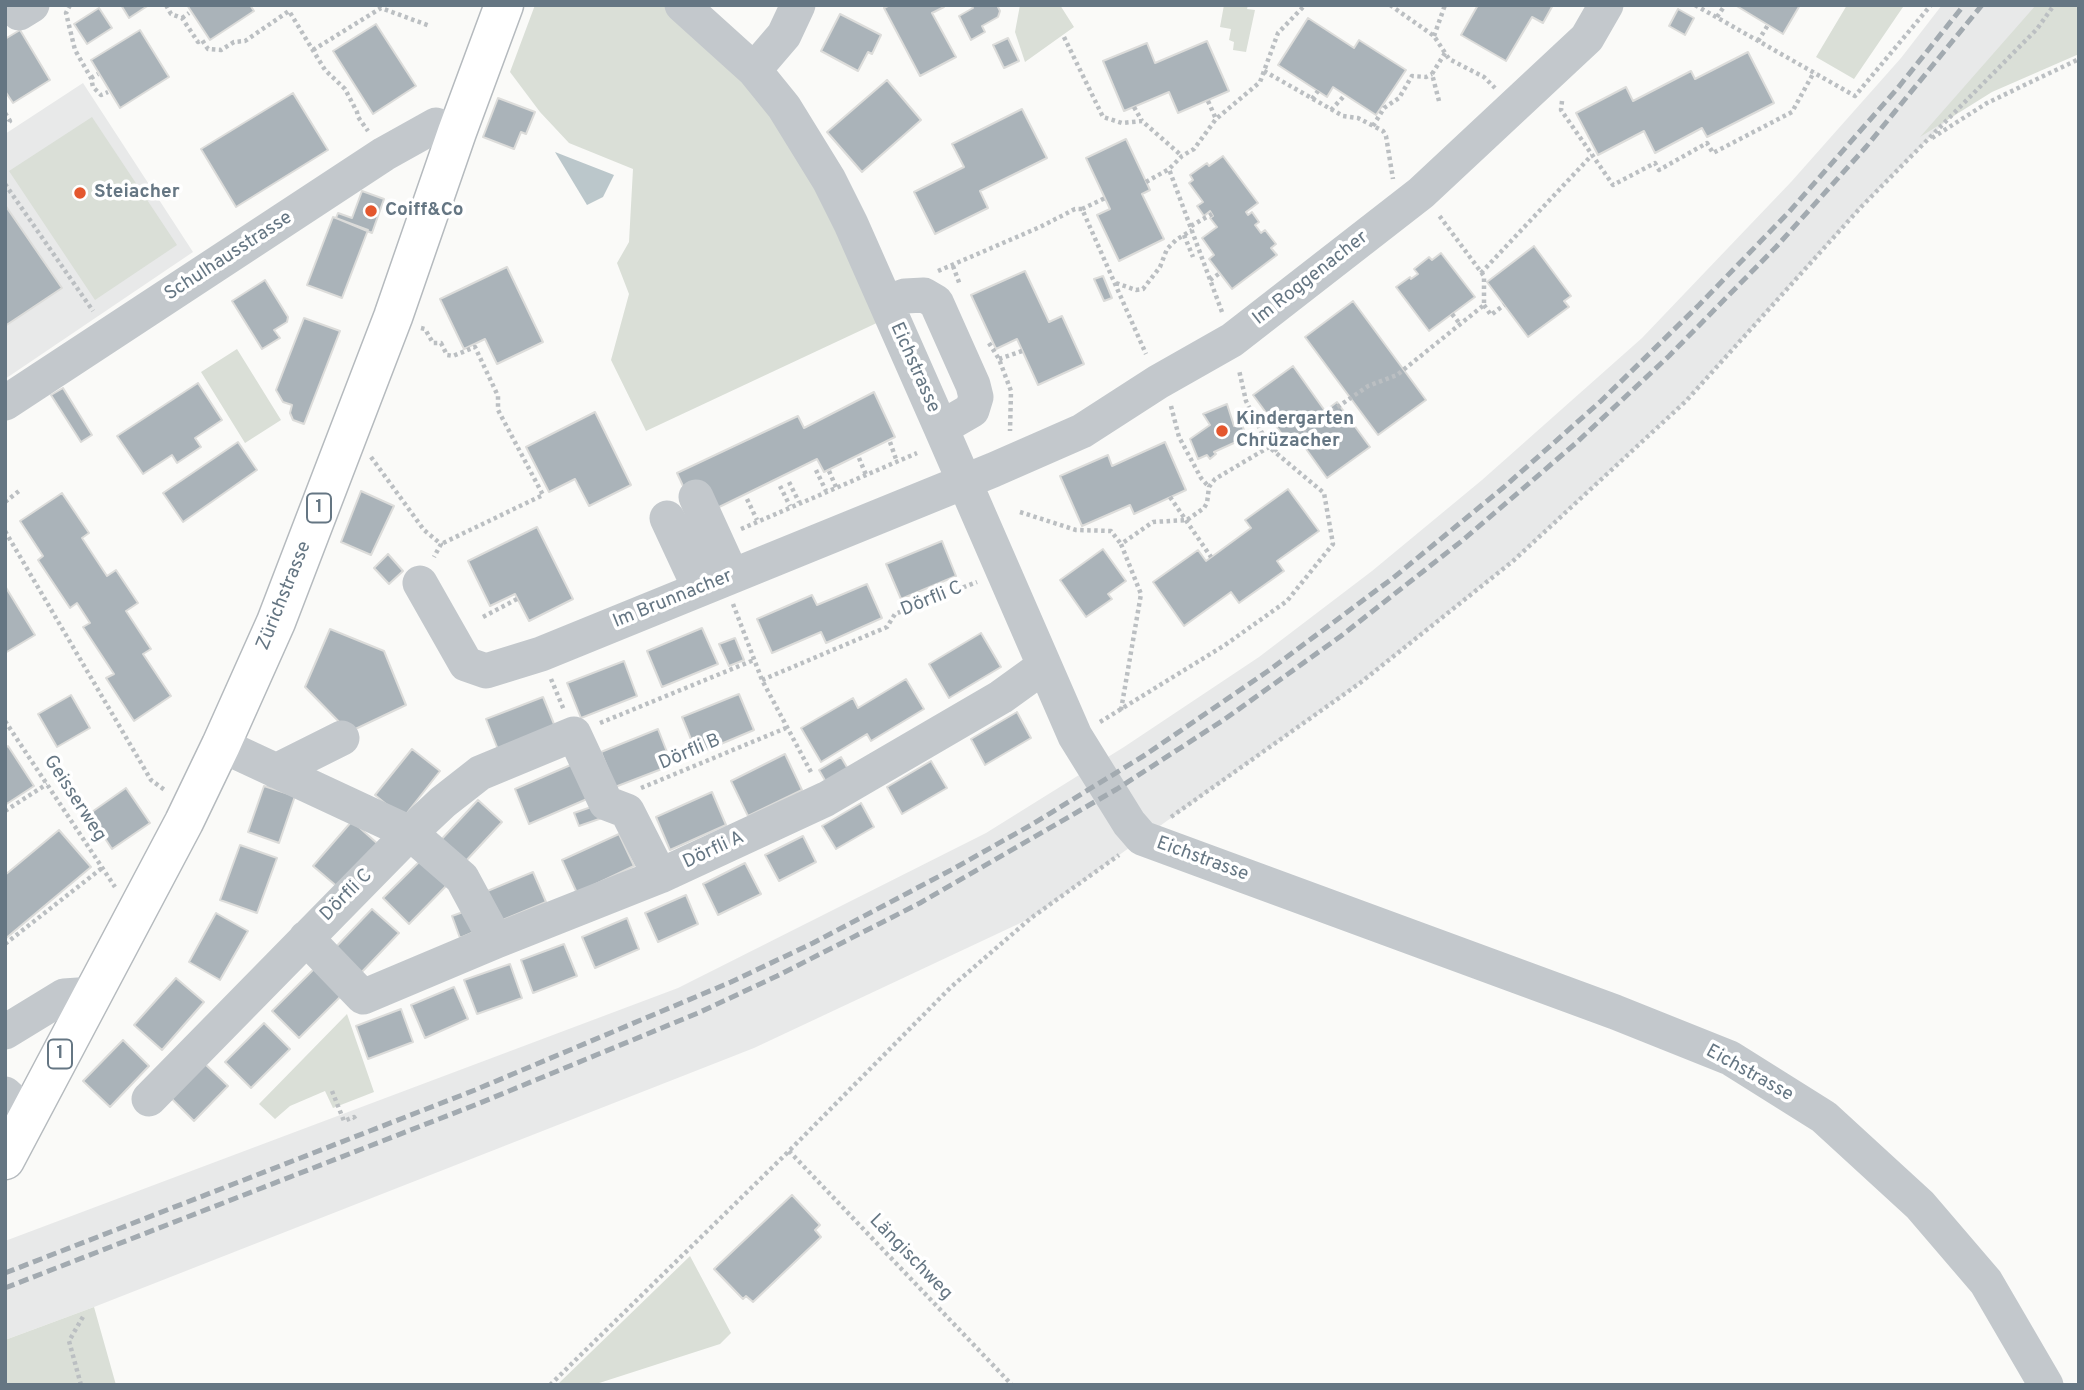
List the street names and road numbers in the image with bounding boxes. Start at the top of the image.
street label: Schulhausstrasse [161,207,297,307]
street label: Im Roggenacher [1249,227,1373,331]
street label: Eichstrasse [884,319,944,417]
road number: 1 [307,494,331,522]
street label: Zürichstrasse [253,538,317,654]
street label: Im Brunnacher [610,566,736,634]
street label: Dörfli C [898,577,966,623]
street label: Dörfli B [656,730,724,776]
street label: Geisserweg [38,752,110,846]
street label: Dörfli A [680,827,748,875]
street label: Eichstrasse [1153,833,1251,887]
street label: Dörfli C [316,865,378,927]
road number: 1 [48,1040,72,1069]
street label: Eichstrasse [1701,1041,1797,1107]
street label: Längischweg [863,1210,957,1306]

